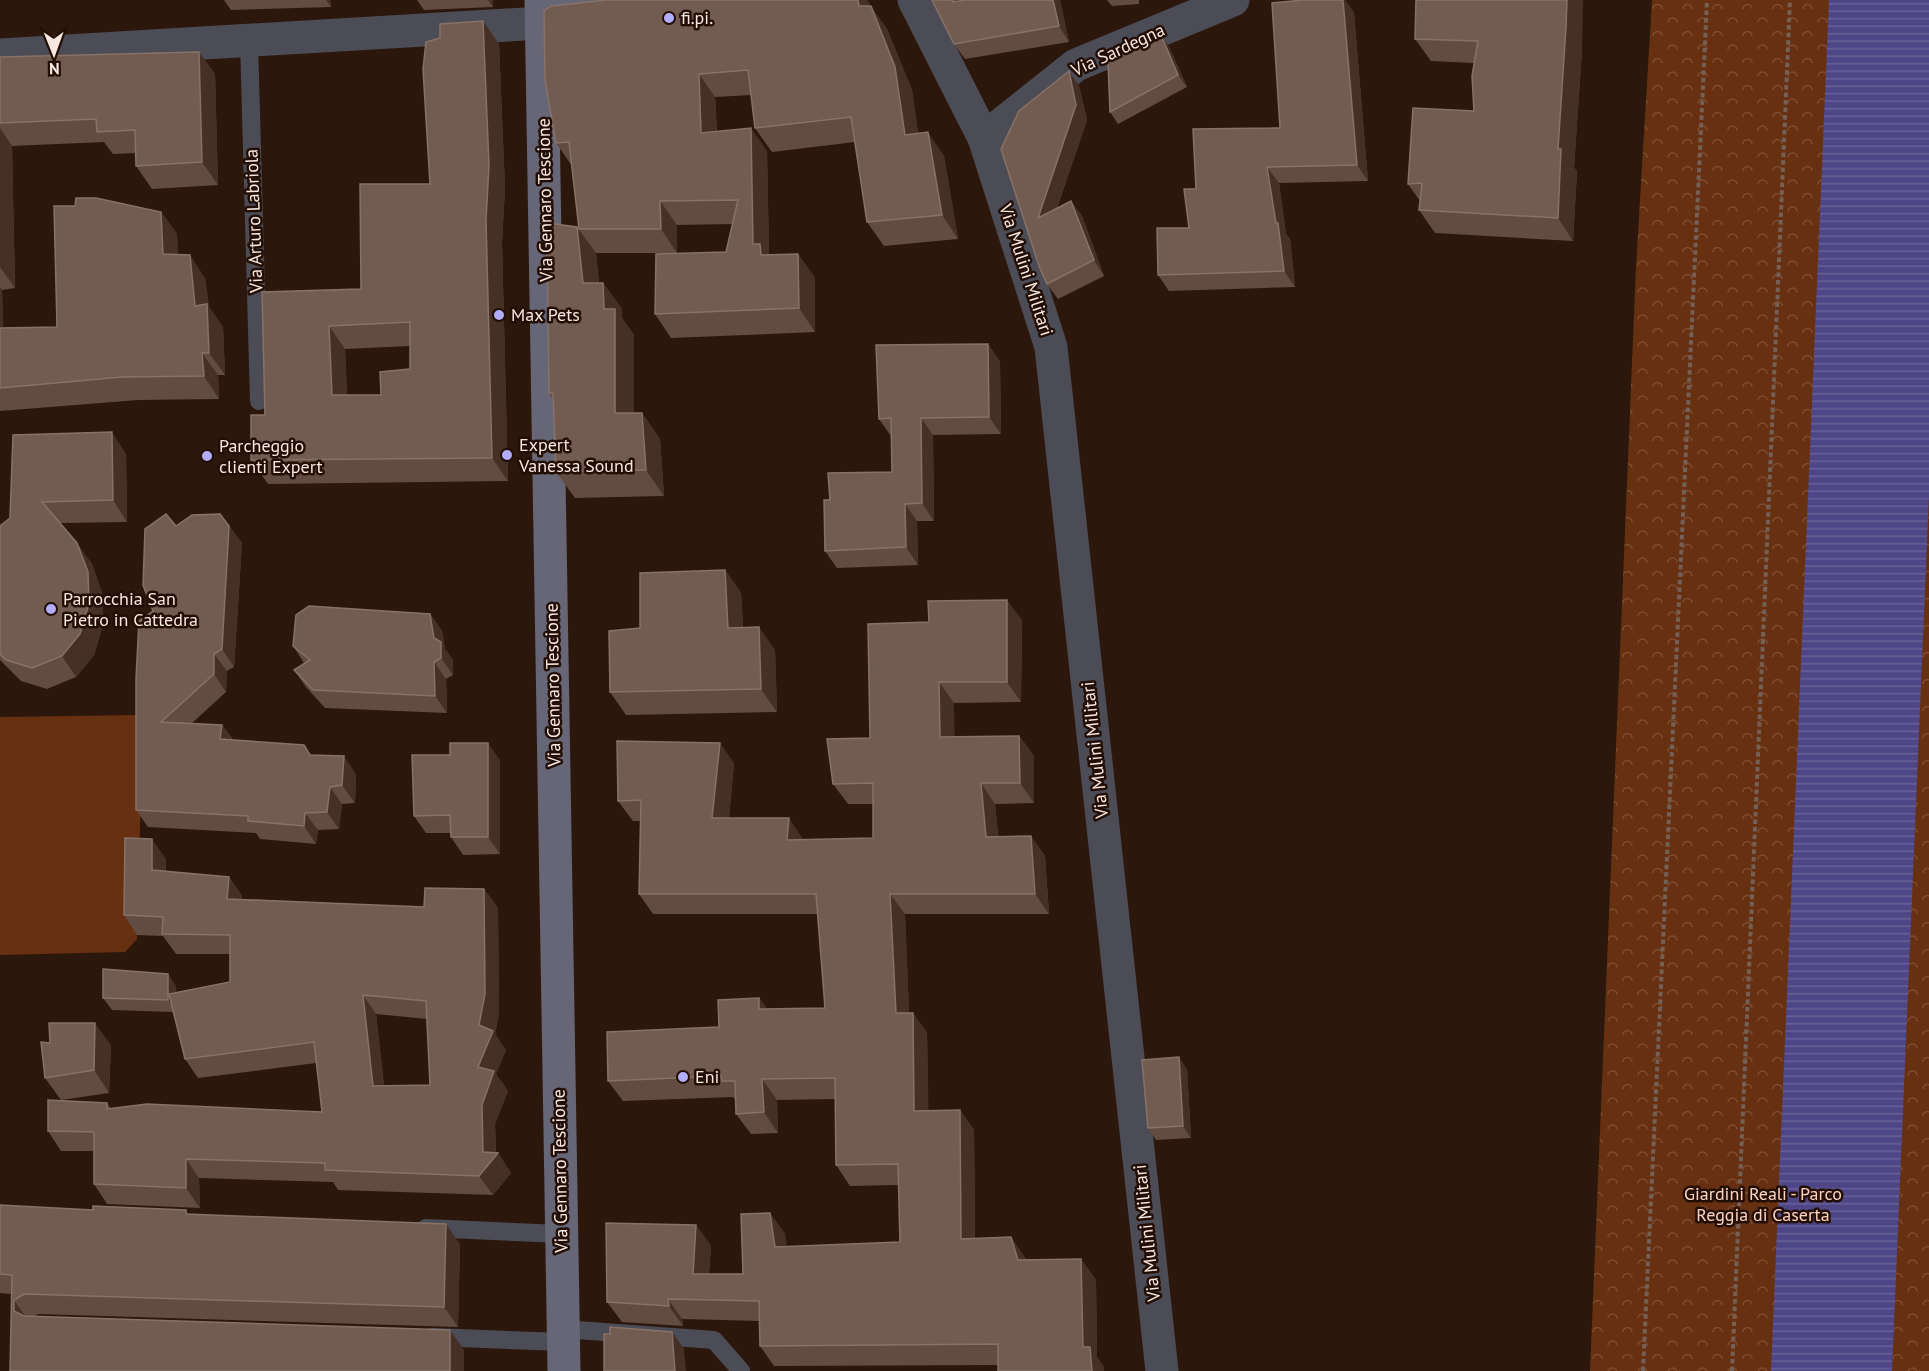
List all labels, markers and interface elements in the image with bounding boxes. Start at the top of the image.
place label: fi.pi. [681,6,713,29]
marker: fi.pi. [662,11,676,25]
street label: Via Sardegna [1066,18,1168,82]
north arrow [24,24,84,84]
text: N [49,59,60,79]
street label: Via Gennaro Tescione [532,118,557,283]
street label: Via Arturo Labriola [239,149,268,294]
street label: Via Mulini Militari [994,200,1059,339]
place label: Max Pets [511,303,580,326]
marker: Max Pets [492,308,506,322]
place label: Expert Vanessa Sound [518,433,634,477]
place label: Parcheggio clienti Expert [219,434,322,478]
marker: Expert Vanessa Sound [500,448,514,462]
marker: Parcheggio clienti Expert [200,449,214,463]
place label: Parrocchia San Pietro in Cattedra [63,587,198,631]
marker: Parrocchia San Pietro in Cattedra [44,602,58,616]
street label: Via Gennaro Tescione [540,603,565,768]
street label: Via Mulini Militari [1076,681,1113,821]
place label: Eni [695,1065,719,1088]
marker: Eni [676,1070,690,1084]
street label: Via Gennaro Tescione [547,1089,572,1254]
street label: Via Mulini Militari [1128,1164,1165,1304]
park label: Giardini Reali - Parco Reggia di Caserta [1684,1182,1842,1226]

